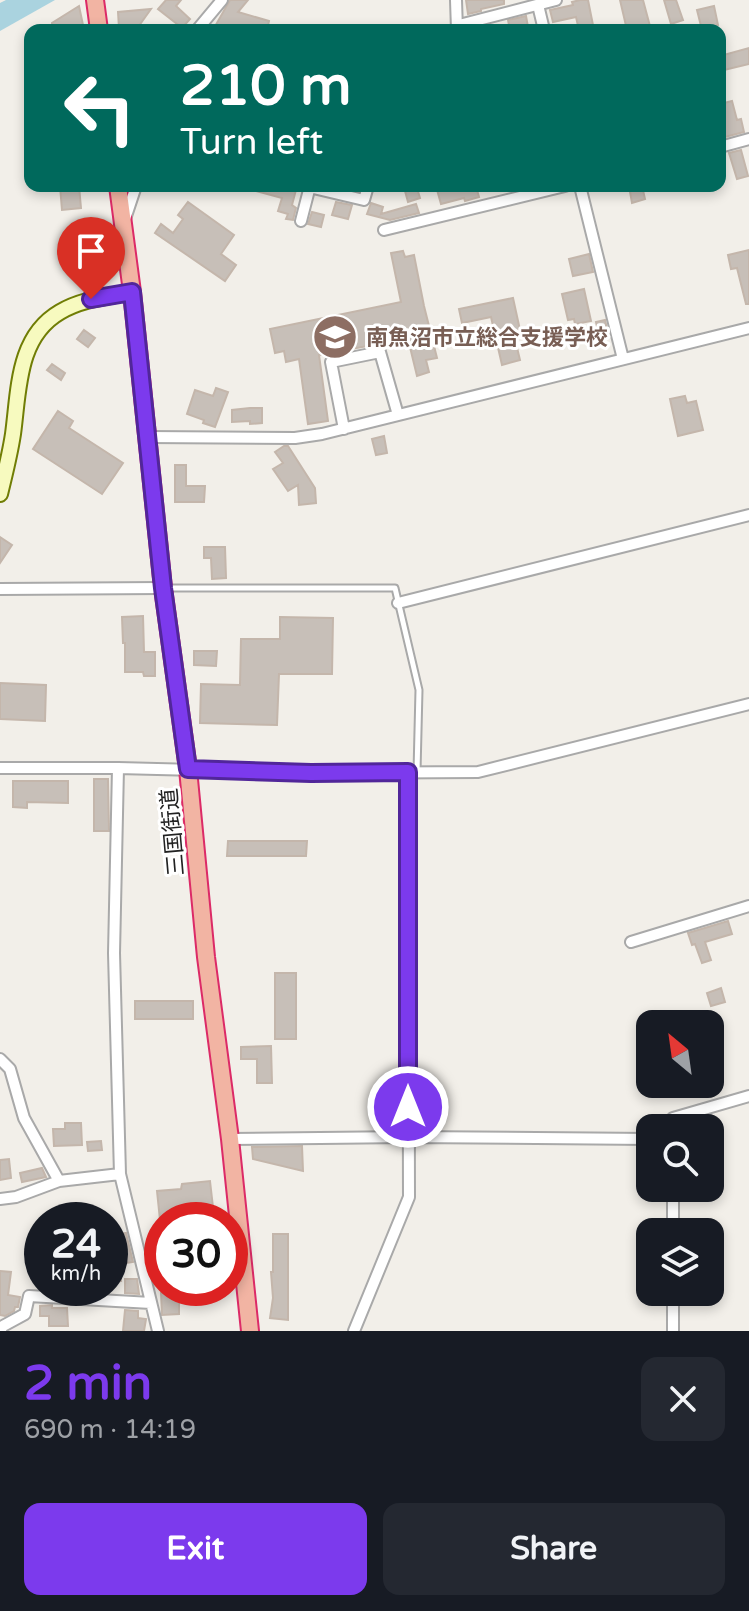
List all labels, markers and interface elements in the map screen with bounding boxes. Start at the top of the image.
text: 210 m [180,53,351,120]
icon: left [48,56,152,160]
text: Turn left [180,121,323,164]
pin [57,217,125,299]
icon: arrive [69,229,113,273]
school or university icon: 南魚沼市立総合支援学校 [311,313,359,361]
place label: 南魚沼市立総合支援学校 [366,325,608,351]
street label: 三国街道 [156,787,190,877]
north arrow [636,1010,724,1098]
map controls [636,1010,724,1306]
position arrow [366,1065,450,1149]
button: search [636,1114,724,1202]
speed limit sign: 30 [144,1202,248,1306]
button: layers [636,1218,724,1306]
text: 24 [51,1220,101,1268]
text: km/h [51,1262,101,1286]
text: 2 min [24,1355,152,1413]
button: close [641,1357,725,1441]
text: 690 m · 14:19 [24,1414,196,1445]
button: Exit [24,1503,367,1595]
button: Share [383,1503,725,1595]

